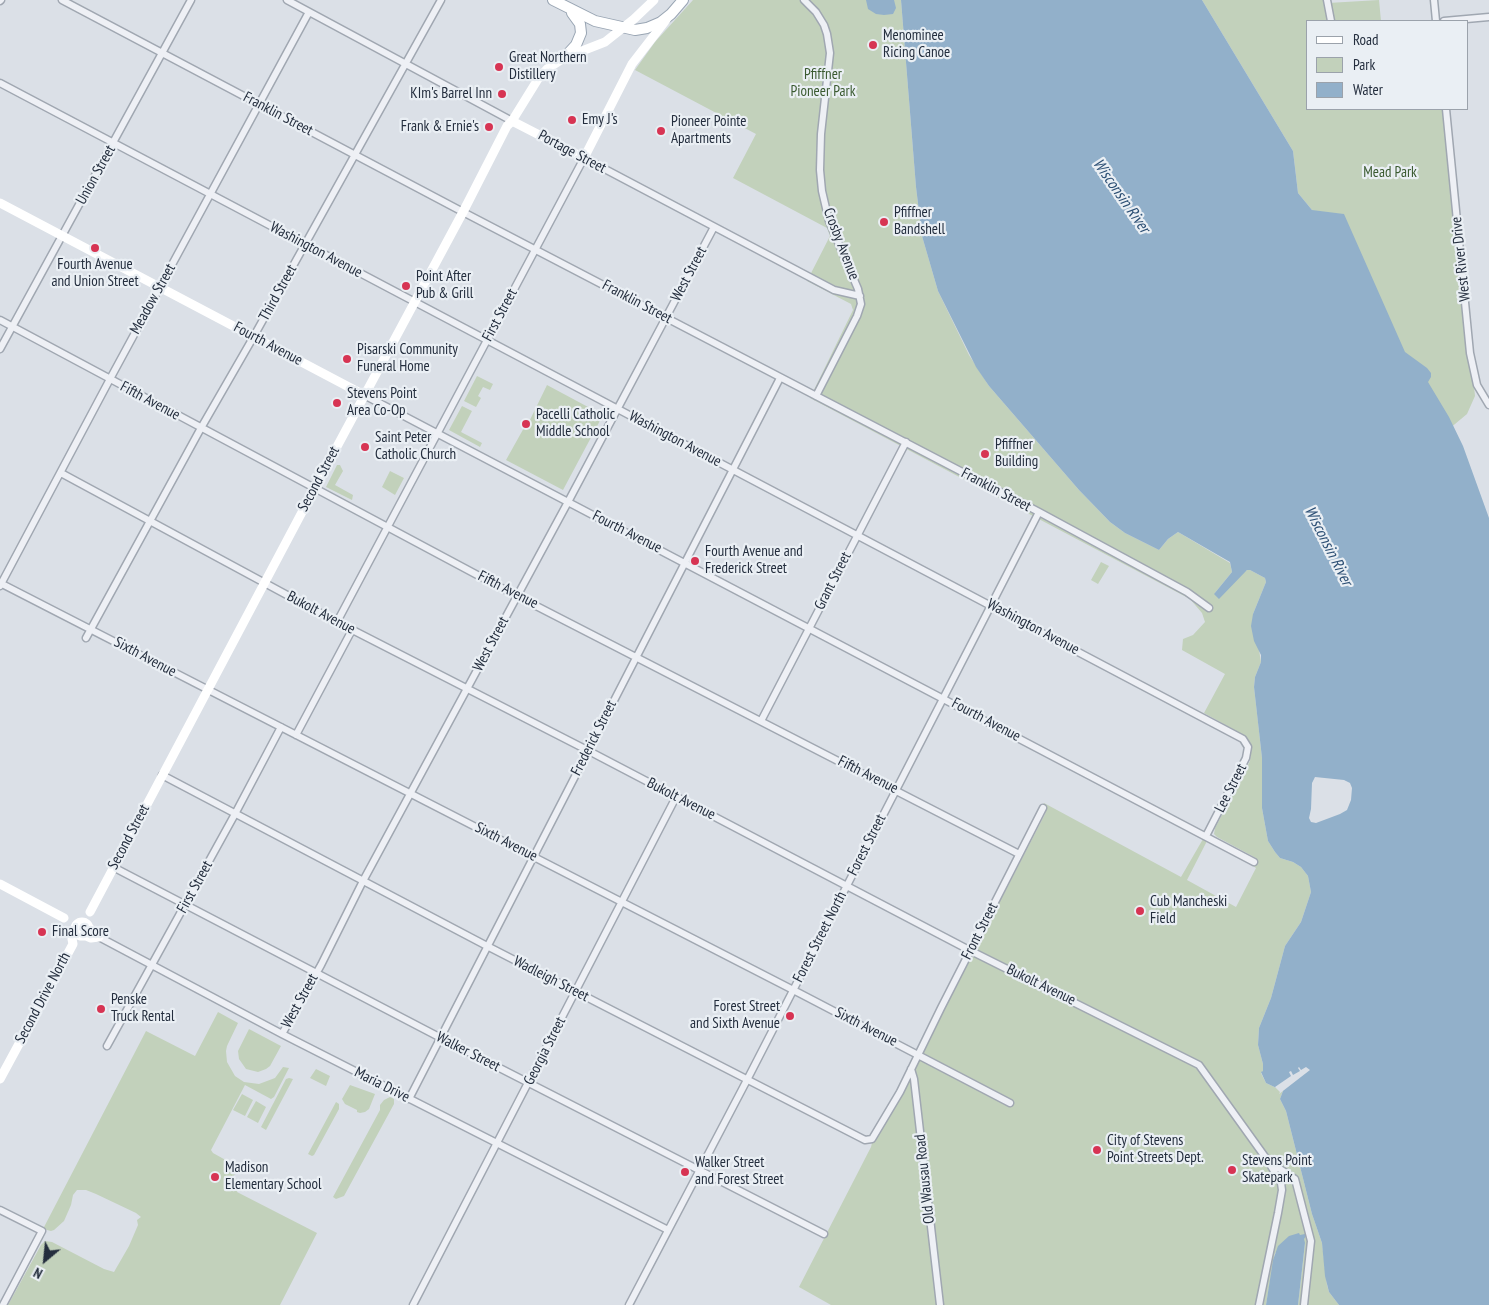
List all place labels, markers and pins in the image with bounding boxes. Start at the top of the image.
place label: Menominee Ricing Canoe [883,27,950,62]
marker: Menominee Ricing Canoe [867,39,879,51]
place label: Great Northern Distillery [509,49,587,84]
marker: Great Northern Distillery [493,61,505,73]
place label: KIm's Barrel Inn [410,85,492,103]
marker: KIm's Barrel Inn [496,88,508,100]
place label: Emy J's [582,111,618,129]
place label: Pioneer Pointe Apartments [671,113,746,148]
marker: Emy J's [566,114,578,126]
place label: Frank & Ernie's [401,118,479,136]
marker: Frank & Ernie's [483,121,495,133]
marker: Pioneer Pointe Apartments [655,125,667,137]
place label: Pfiffner Bandshell [894,204,945,239]
marker: Pfiffner Bandshell [878,216,890,228]
marker: Fourth Avenue and Union Street [89,242,101,254]
place label: Fourth Avenue and Union Street [51,256,139,291]
place label: Point After Pub & Grill [416,268,473,303]
marker: Point After Pub & Grill [400,280,412,292]
place label: Pisarski Community Funeral Home [357,341,458,376]
marker: Pisarski Community Funeral Home [341,353,353,365]
place label: Stevens Point Area Co-Op [347,385,417,420]
marker: Stevens Point Area Co-Op [331,397,343,409]
place label: Pacelli Catholic Middle School [536,406,615,441]
marker: Pacelli Catholic Middle School [520,418,532,430]
place label: Saint Peter Catholic Church [375,429,456,464]
place label: Pfiffner Building [995,436,1038,471]
marker: Saint Peter Catholic Church [359,441,371,453]
marker: Pfiffner Building [979,448,991,460]
place label: Fourth Avenue and Frederick Street [705,543,803,578]
marker: Fourth Avenue and Frederick Street [689,555,701,567]
place label: Cub Mancheski Field [1150,893,1227,928]
marker: Cub Mancheski Field [1134,905,1146,917]
place label: Final Score [52,923,109,941]
marker: Final Score [36,926,48,938]
place label: Penske Truck Rental [111,991,174,1026]
place label: Forest Street and Sixth Avenue [690,998,780,1033]
marker: Penske Truck Rental [95,1003,107,1015]
marker: Forest Street and Sixth Avenue [784,1010,796,1022]
place label: City of Stevens Point Streets Dept. [1107,1132,1204,1167]
marker: City of Stevens Point Streets Dept. [1091,1144,1103,1156]
place label: Stevens Point Skatepark [1242,1152,1312,1187]
place label: Walker Street and Forest Street [695,1154,784,1189]
place label: Madison Elementary School [225,1159,322,1194]
marker: Stevens Point Skatepark [1226,1164,1238,1176]
marker: Walker Street and Forest Street [679,1166,691,1178]
marker: Madison Elementary School [209,1171,221,1183]

